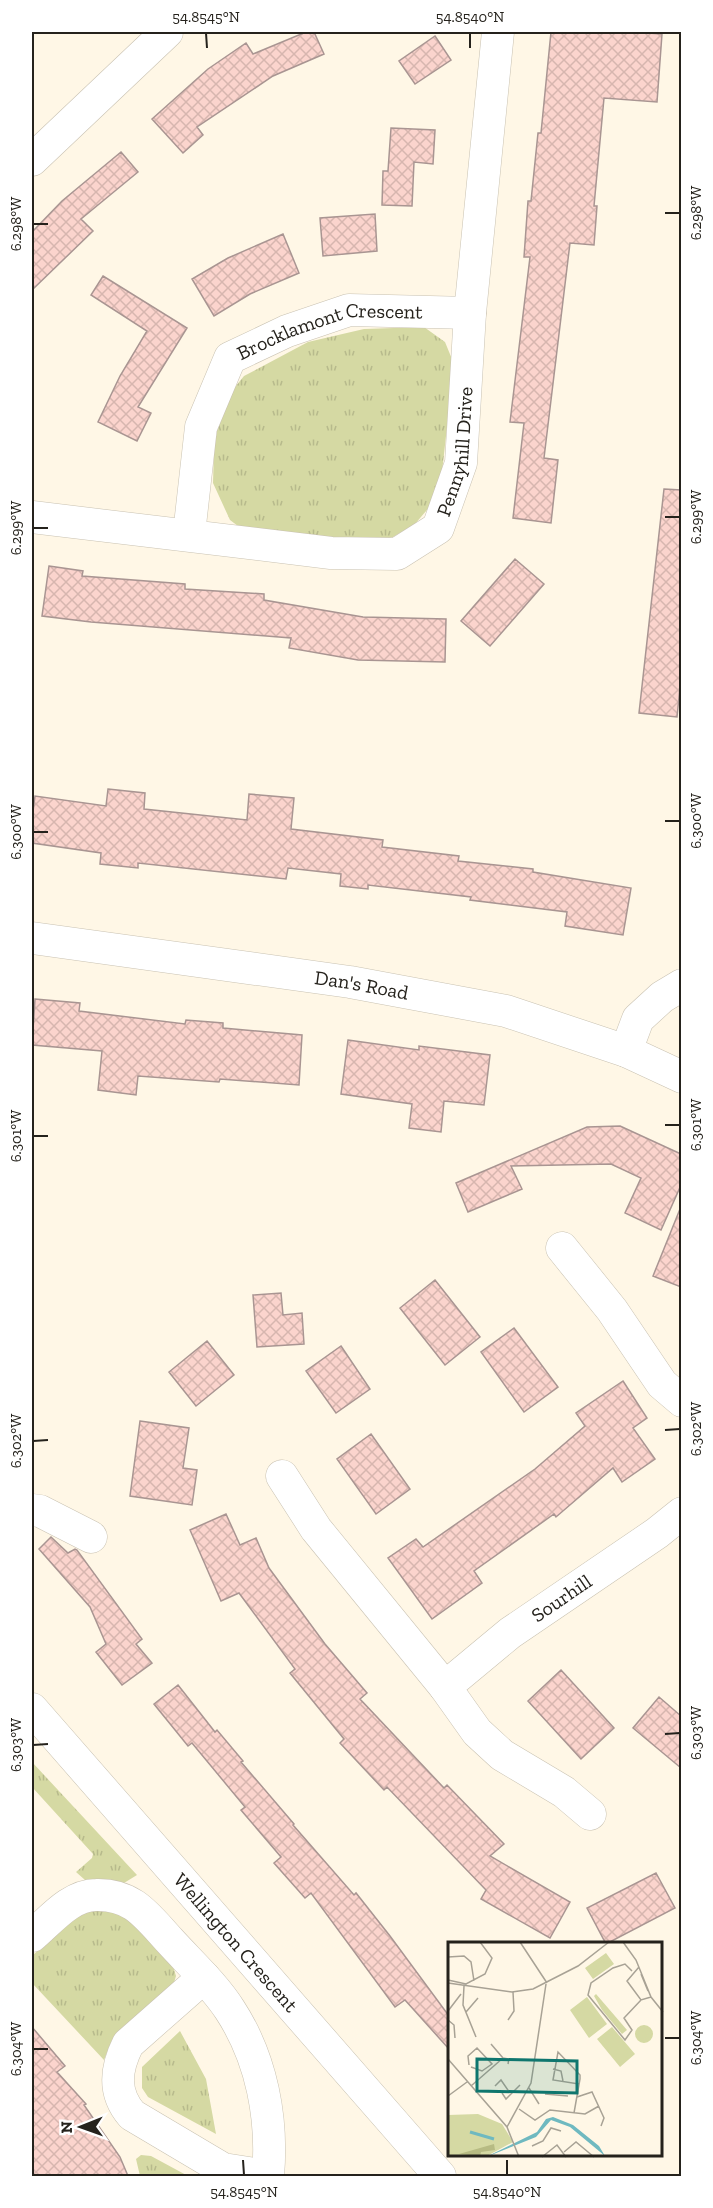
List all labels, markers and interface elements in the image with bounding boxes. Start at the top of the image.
text: 54.8545°N [172,8,240,26]
text: 54.8540°N [436,8,504,26]
text: 6.298°W [687,186,705,240]
text: 6.298°W [7,197,25,251]
street label: Brocklamont Crescent [233,298,424,365]
street label: Pennyhill Drive [431,386,478,519]
text: 6.299°W [687,490,705,544]
text: 6.299°W [7,501,25,555]
text: 6.300°W [687,793,705,849]
text: 6.300°W [7,804,25,860]
street label: Dan's Road [313,965,411,1005]
text: 6.301°W [687,1099,705,1151]
text: 6.301°W [7,1110,25,1162]
text: 6.302°W [687,1402,705,1456]
text: 6.302°W [7,1414,25,1468]
street label: Sourhill [526,1569,596,1627]
text: 6.303°W [687,1706,705,1760]
text: 6.303°W [7,1718,25,1772]
street label: Wellington Crescent [169,1868,303,2017]
inset map [448,1942,662,2157]
text: 6.304°W [687,2011,705,2065]
text: 6.304°W [7,2022,25,2076]
north arrow [51,2097,111,2157]
text: N [57,2121,76,2134]
text: 54.8545°N [210,2183,278,2201]
text: 54.8540°N [473,2183,541,2201]

